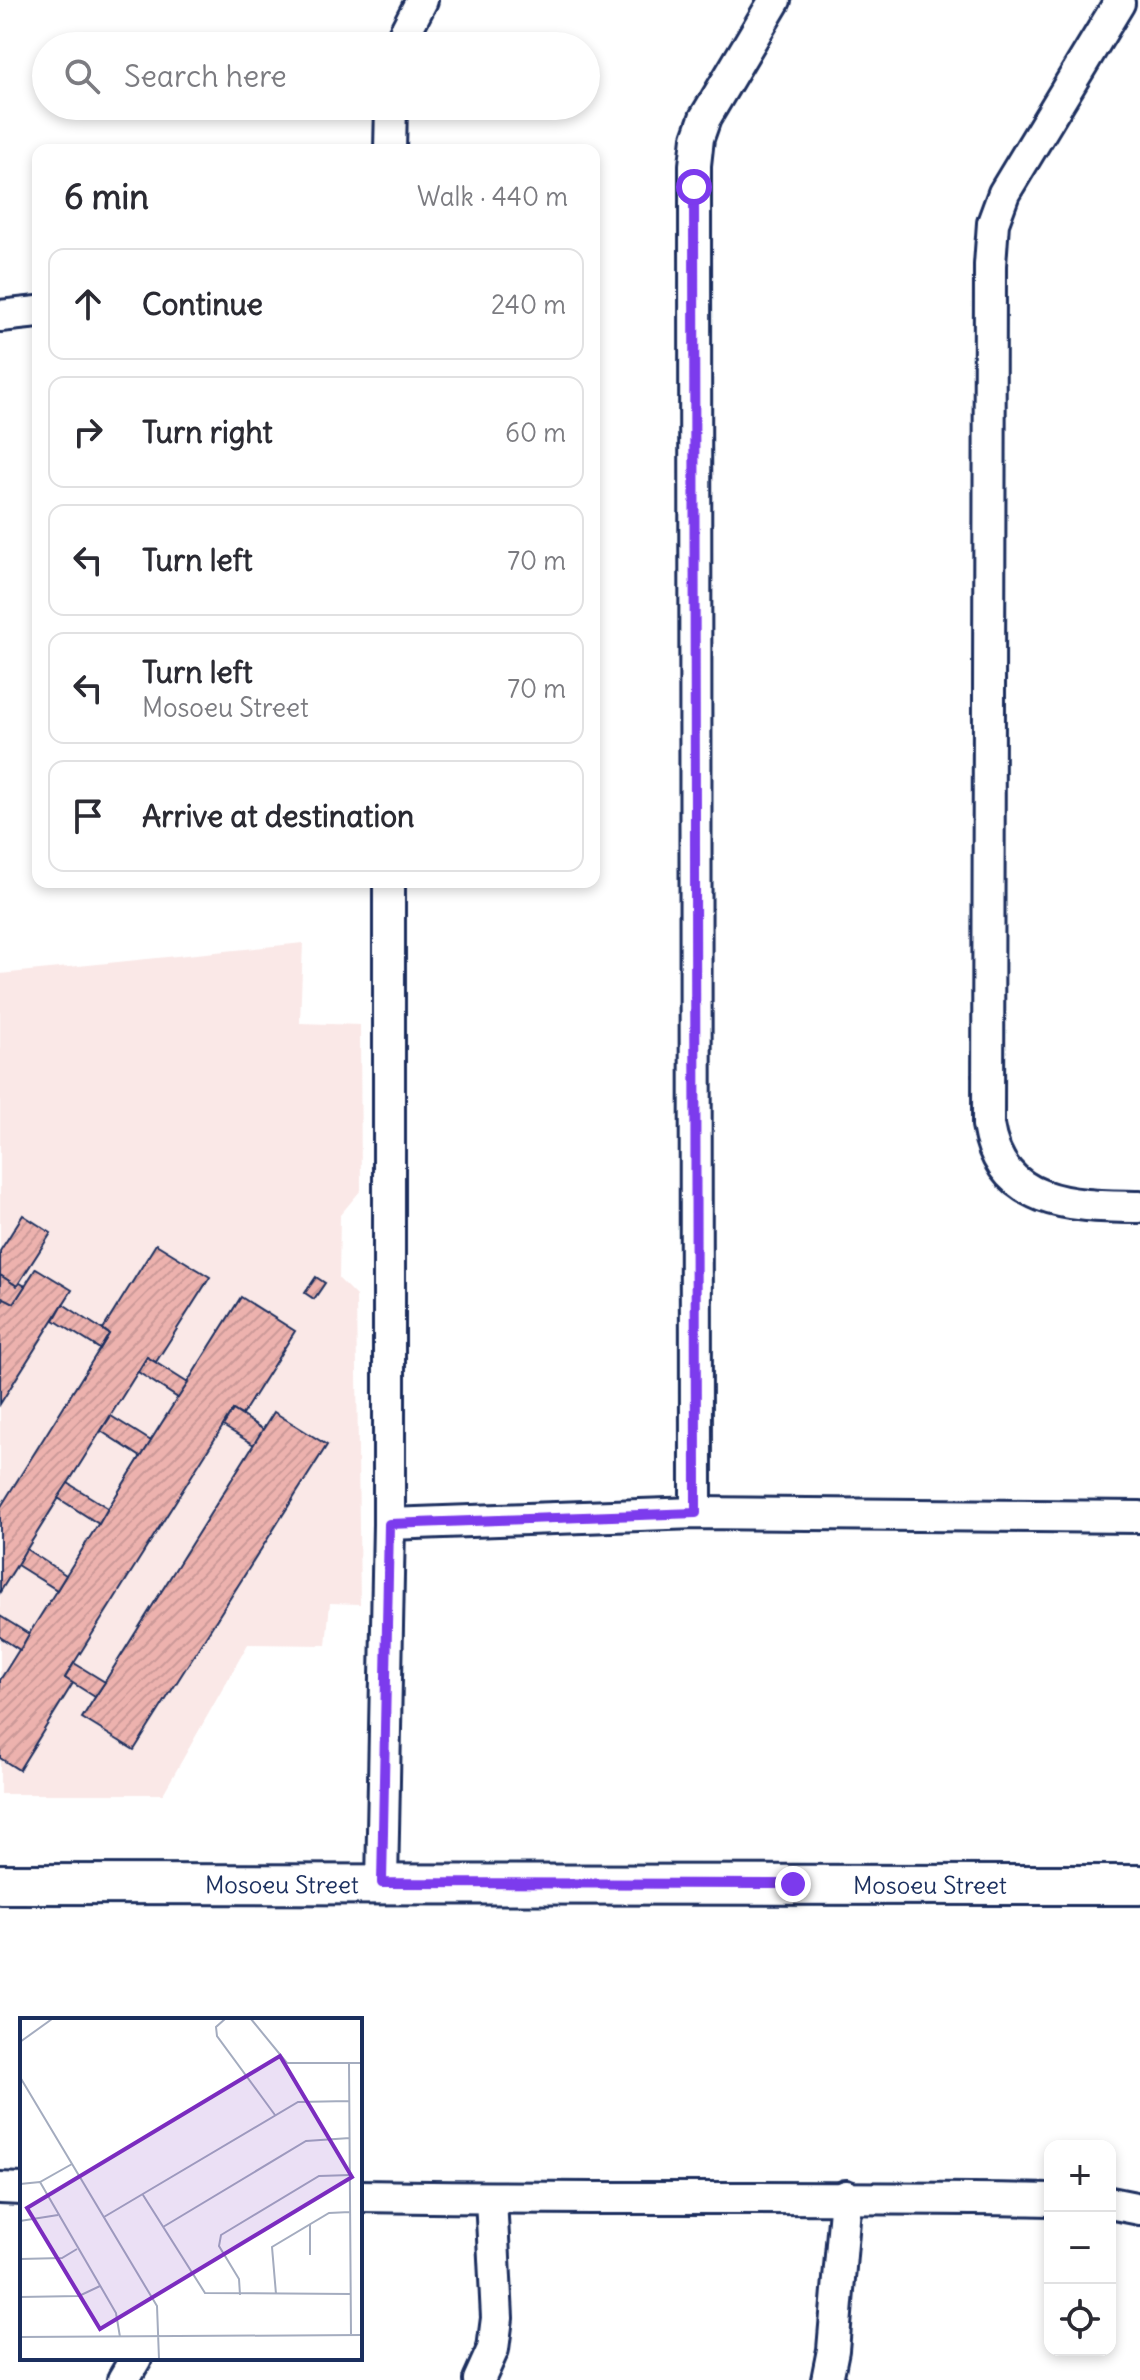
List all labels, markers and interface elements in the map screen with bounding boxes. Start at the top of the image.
search box [32,32,600,120]
icon: search [60,54,104,98]
text: Search here [124,57,287,95]
route start [676,169,712,205]
text: 6 min [64,175,149,218]
text: Walk · 440 m [417,180,568,213]
icon: ahead [66,282,110,326]
text: Continue [142,285,263,323]
text: 240 m [491,288,566,321]
icon: right [66,410,110,454]
text: Turn right [142,413,273,451]
text: 60 m [505,416,566,449]
icon: left [66,538,110,582]
text: Turn left [142,541,253,579]
text: 70 m [507,544,566,577]
text: Turn left [142,653,253,691]
icon: left [66,666,110,710]
text: 70 m [507,672,566,705]
text: Mosoeu Street [142,691,309,724]
icon: arrive [66,794,110,838]
text: Arrive at destination [142,797,414,835]
route end [775,1866,811,1902]
street label: Mosoeu Street [205,1869,359,1899]
street label: Mosoeu Street [853,1870,1007,1900]
inset map [20,2018,362,2360]
map controls [1044,2140,1116,2356]
button: + [1044,2140,1116,2212]
button: − [1044,2212,1116,2284]
button: locate [1044,2284,1116,2356]

